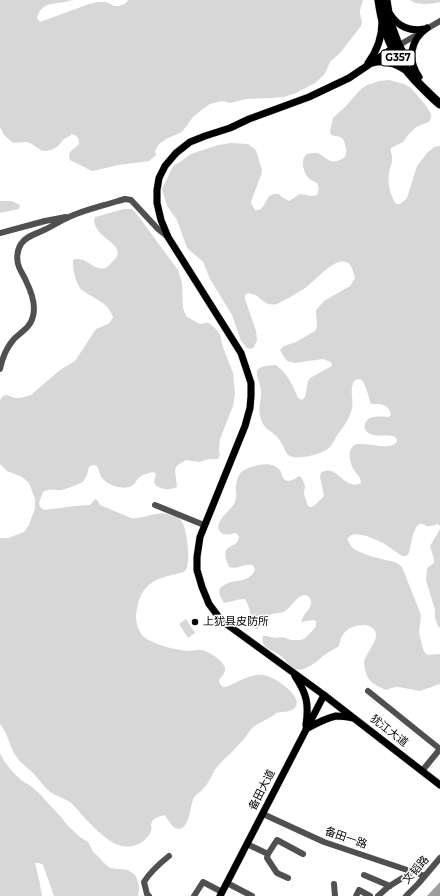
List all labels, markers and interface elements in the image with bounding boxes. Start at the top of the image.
road number: G357 [381,50,415,66]
place label: 上犹县皮防所 [203,615,269,629]
marker: 上犹县皮防所 [190,617,200,627]
street label: 犹江大道 [368,712,410,750]
street label: 备田大道 [246,767,278,813]
street label: 备田一路 [323,825,369,851]
street label: 文韬路 [400,853,432,887]

